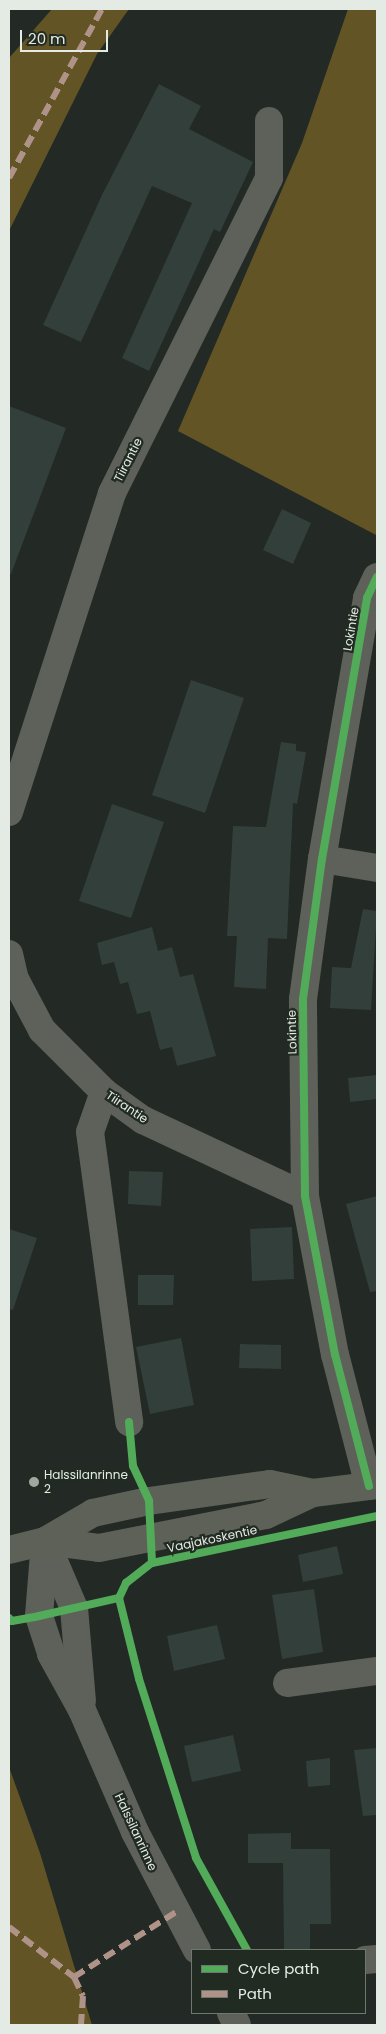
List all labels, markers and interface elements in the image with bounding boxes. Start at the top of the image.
scale bar [22,20,110,52]
text: 20 m [28,28,66,49]
street label: Tiirantie [111,436,145,484]
street label: Lokintie [340,606,362,652]
street label: Lokintie [284,1010,300,1054]
street label: Tiirantie [103,1088,151,1126]
place label: Halssilanrinne 2 [44,1468,128,1496]
marker: Halssilanrinne 2 [28,1476,40,1488]
street label: Vaajakoskentie [166,1522,258,1556]
street label: Halssilanrinne [112,1791,160,1873]
legend [191,1949,366,2014]
text: Cycle path [238,1958,319,1979]
text: Path [238,1983,272,2004]

